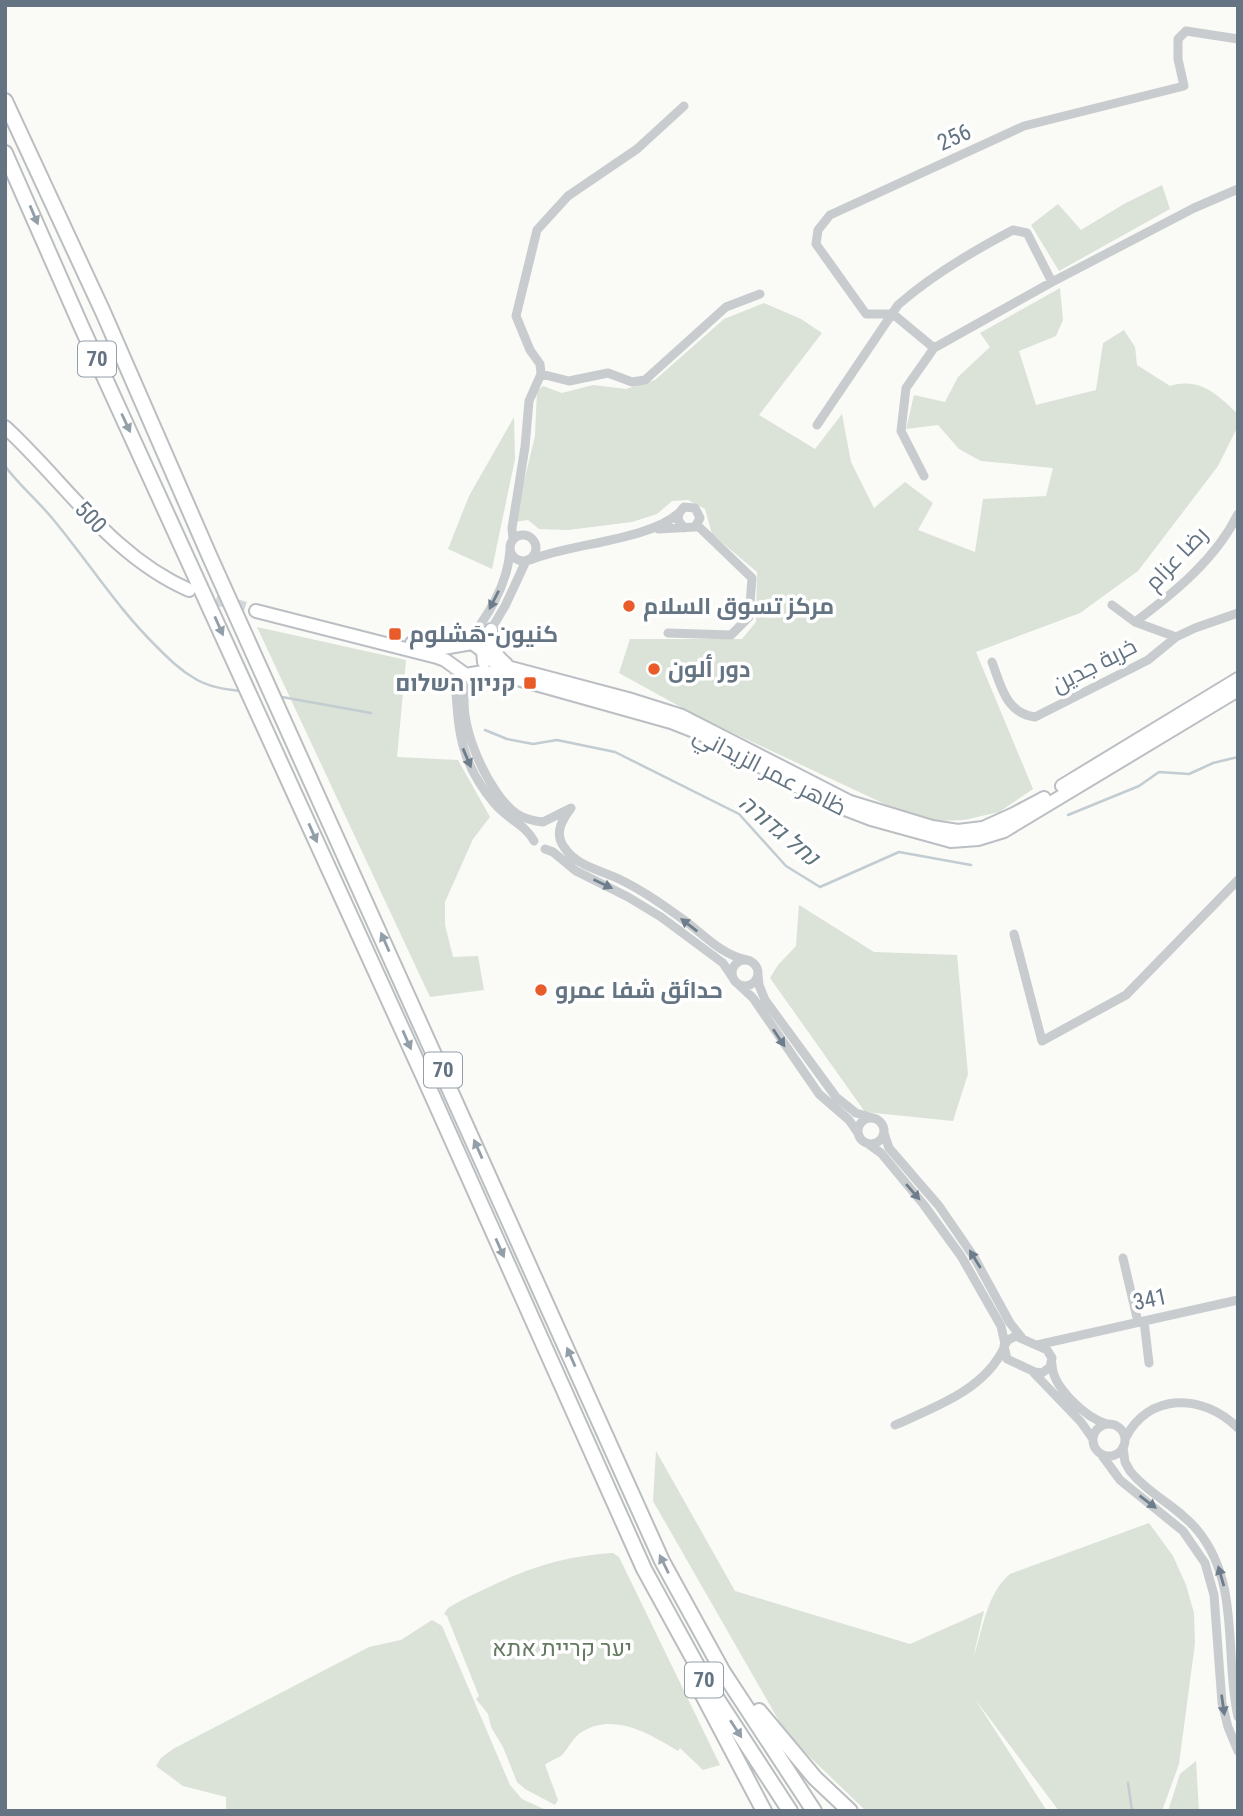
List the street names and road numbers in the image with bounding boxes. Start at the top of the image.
street label: 256 [933,118,975,157]
road number: 70 [78,342,116,376]
street label: 500 [69,496,112,539]
street label: رضا عزام [1140,521,1215,597]
street label: خربة جدين [1047,633,1141,698]
street label: ظاهر عمر الزيداني [687,721,851,825]
road number: 70 [424,1052,462,1088]
street label: 341 [1131,1283,1170,1316]
road number: 70 [685,1662,723,1698]

